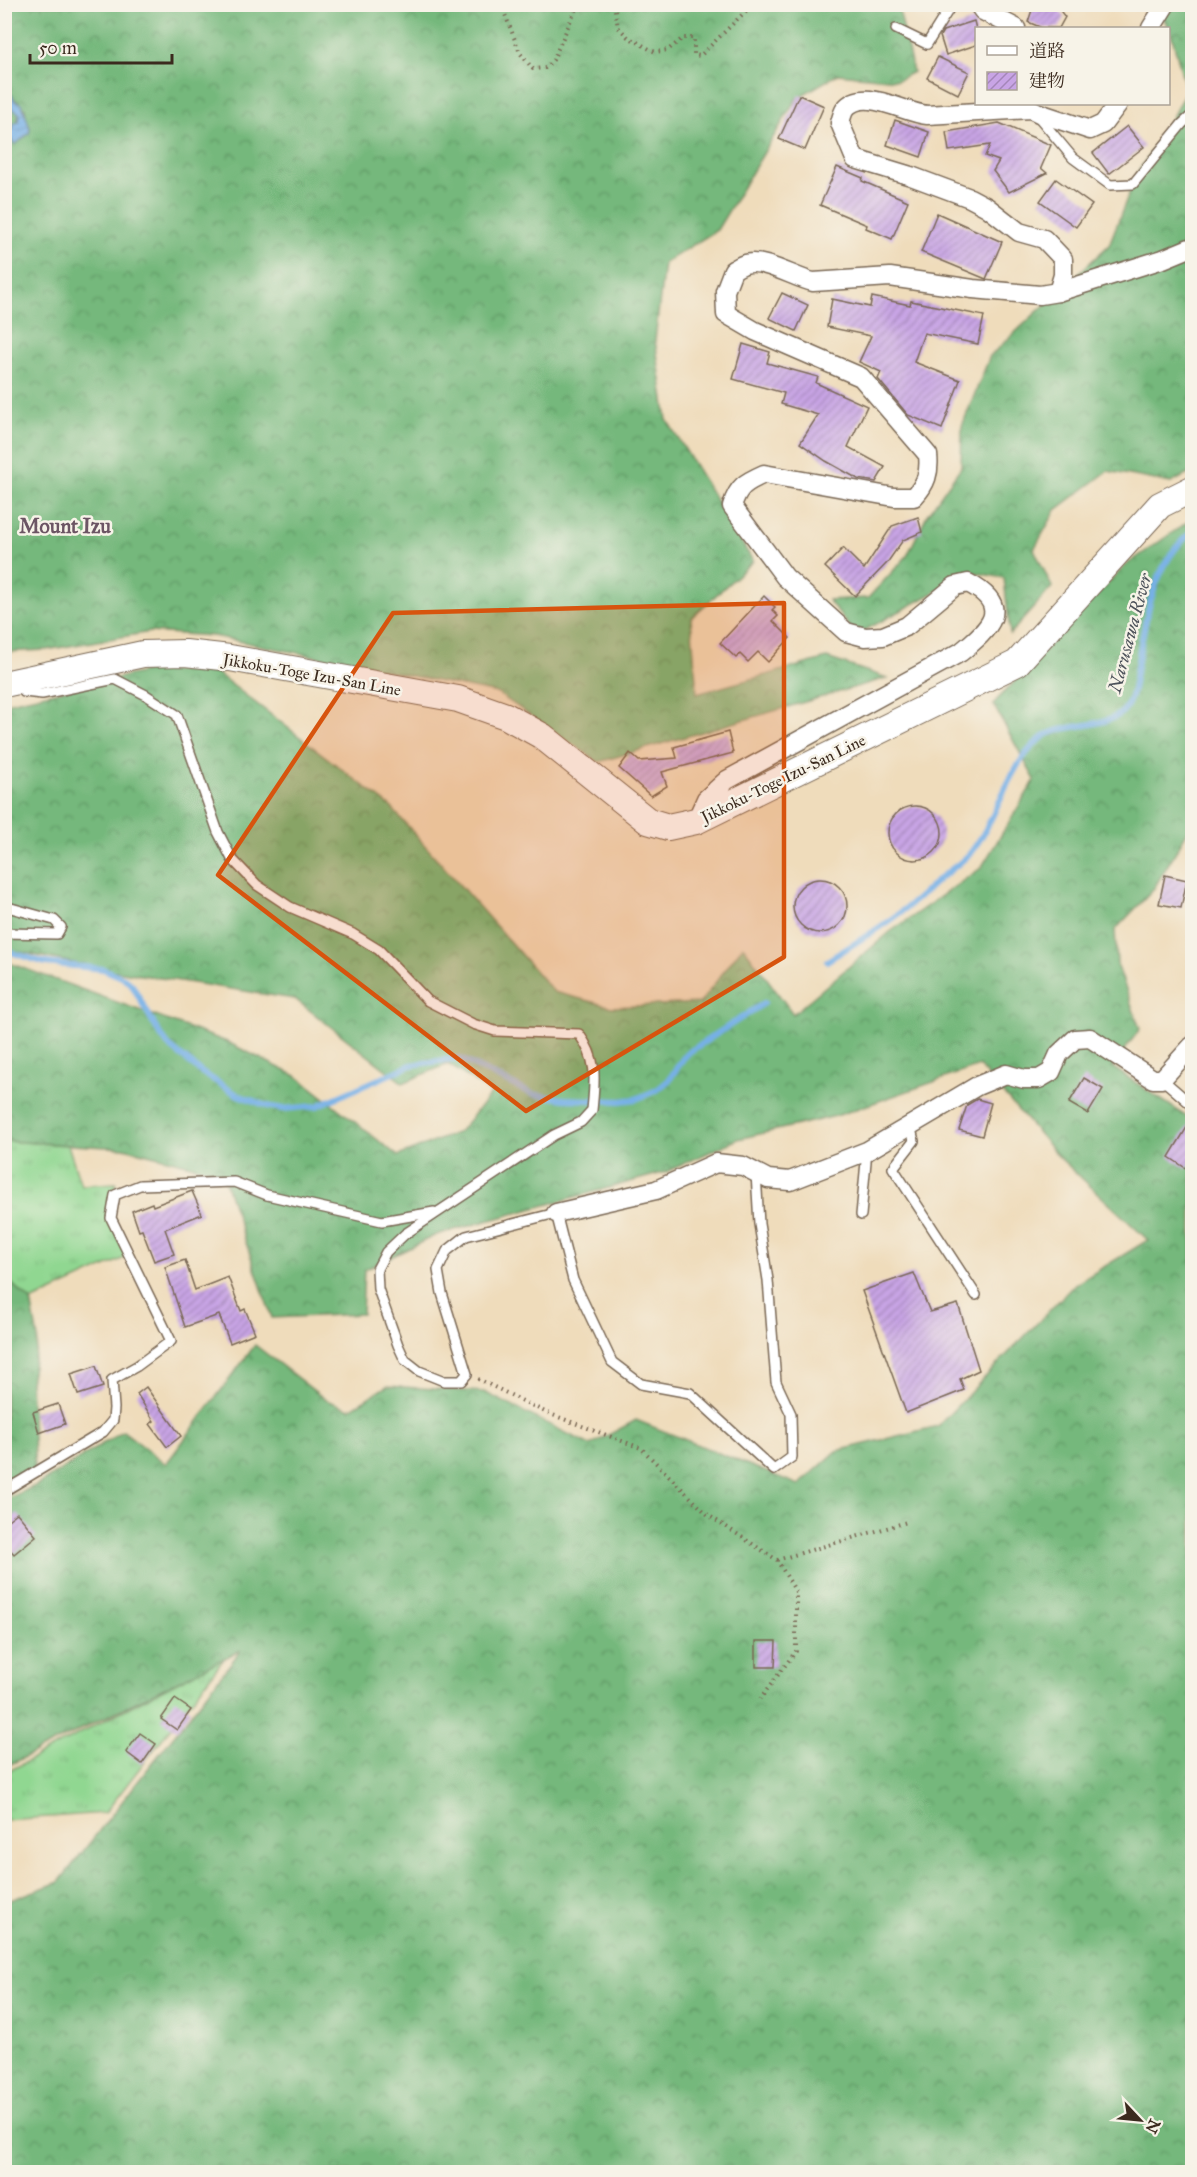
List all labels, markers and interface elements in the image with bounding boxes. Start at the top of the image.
scale bar [30,27,172,65]
legend [975,27,1170,105]
text: 50 m [39,37,77,59]
text: 道路 [1029,40,1065,62]
text: 建物 [1029,70,1065,92]
district label: Mount Izu [19,514,111,538]
water label: Narusawa River [1103,570,1157,696]
street label: Jikkoku-Toge Izu-San Line [219,649,403,701]
street label: Jikkoku-Toge Izu-San Line [696,730,869,828]
north arrow [1110,2090,1170,2150]
text: N [1141,2116,1165,2137]

